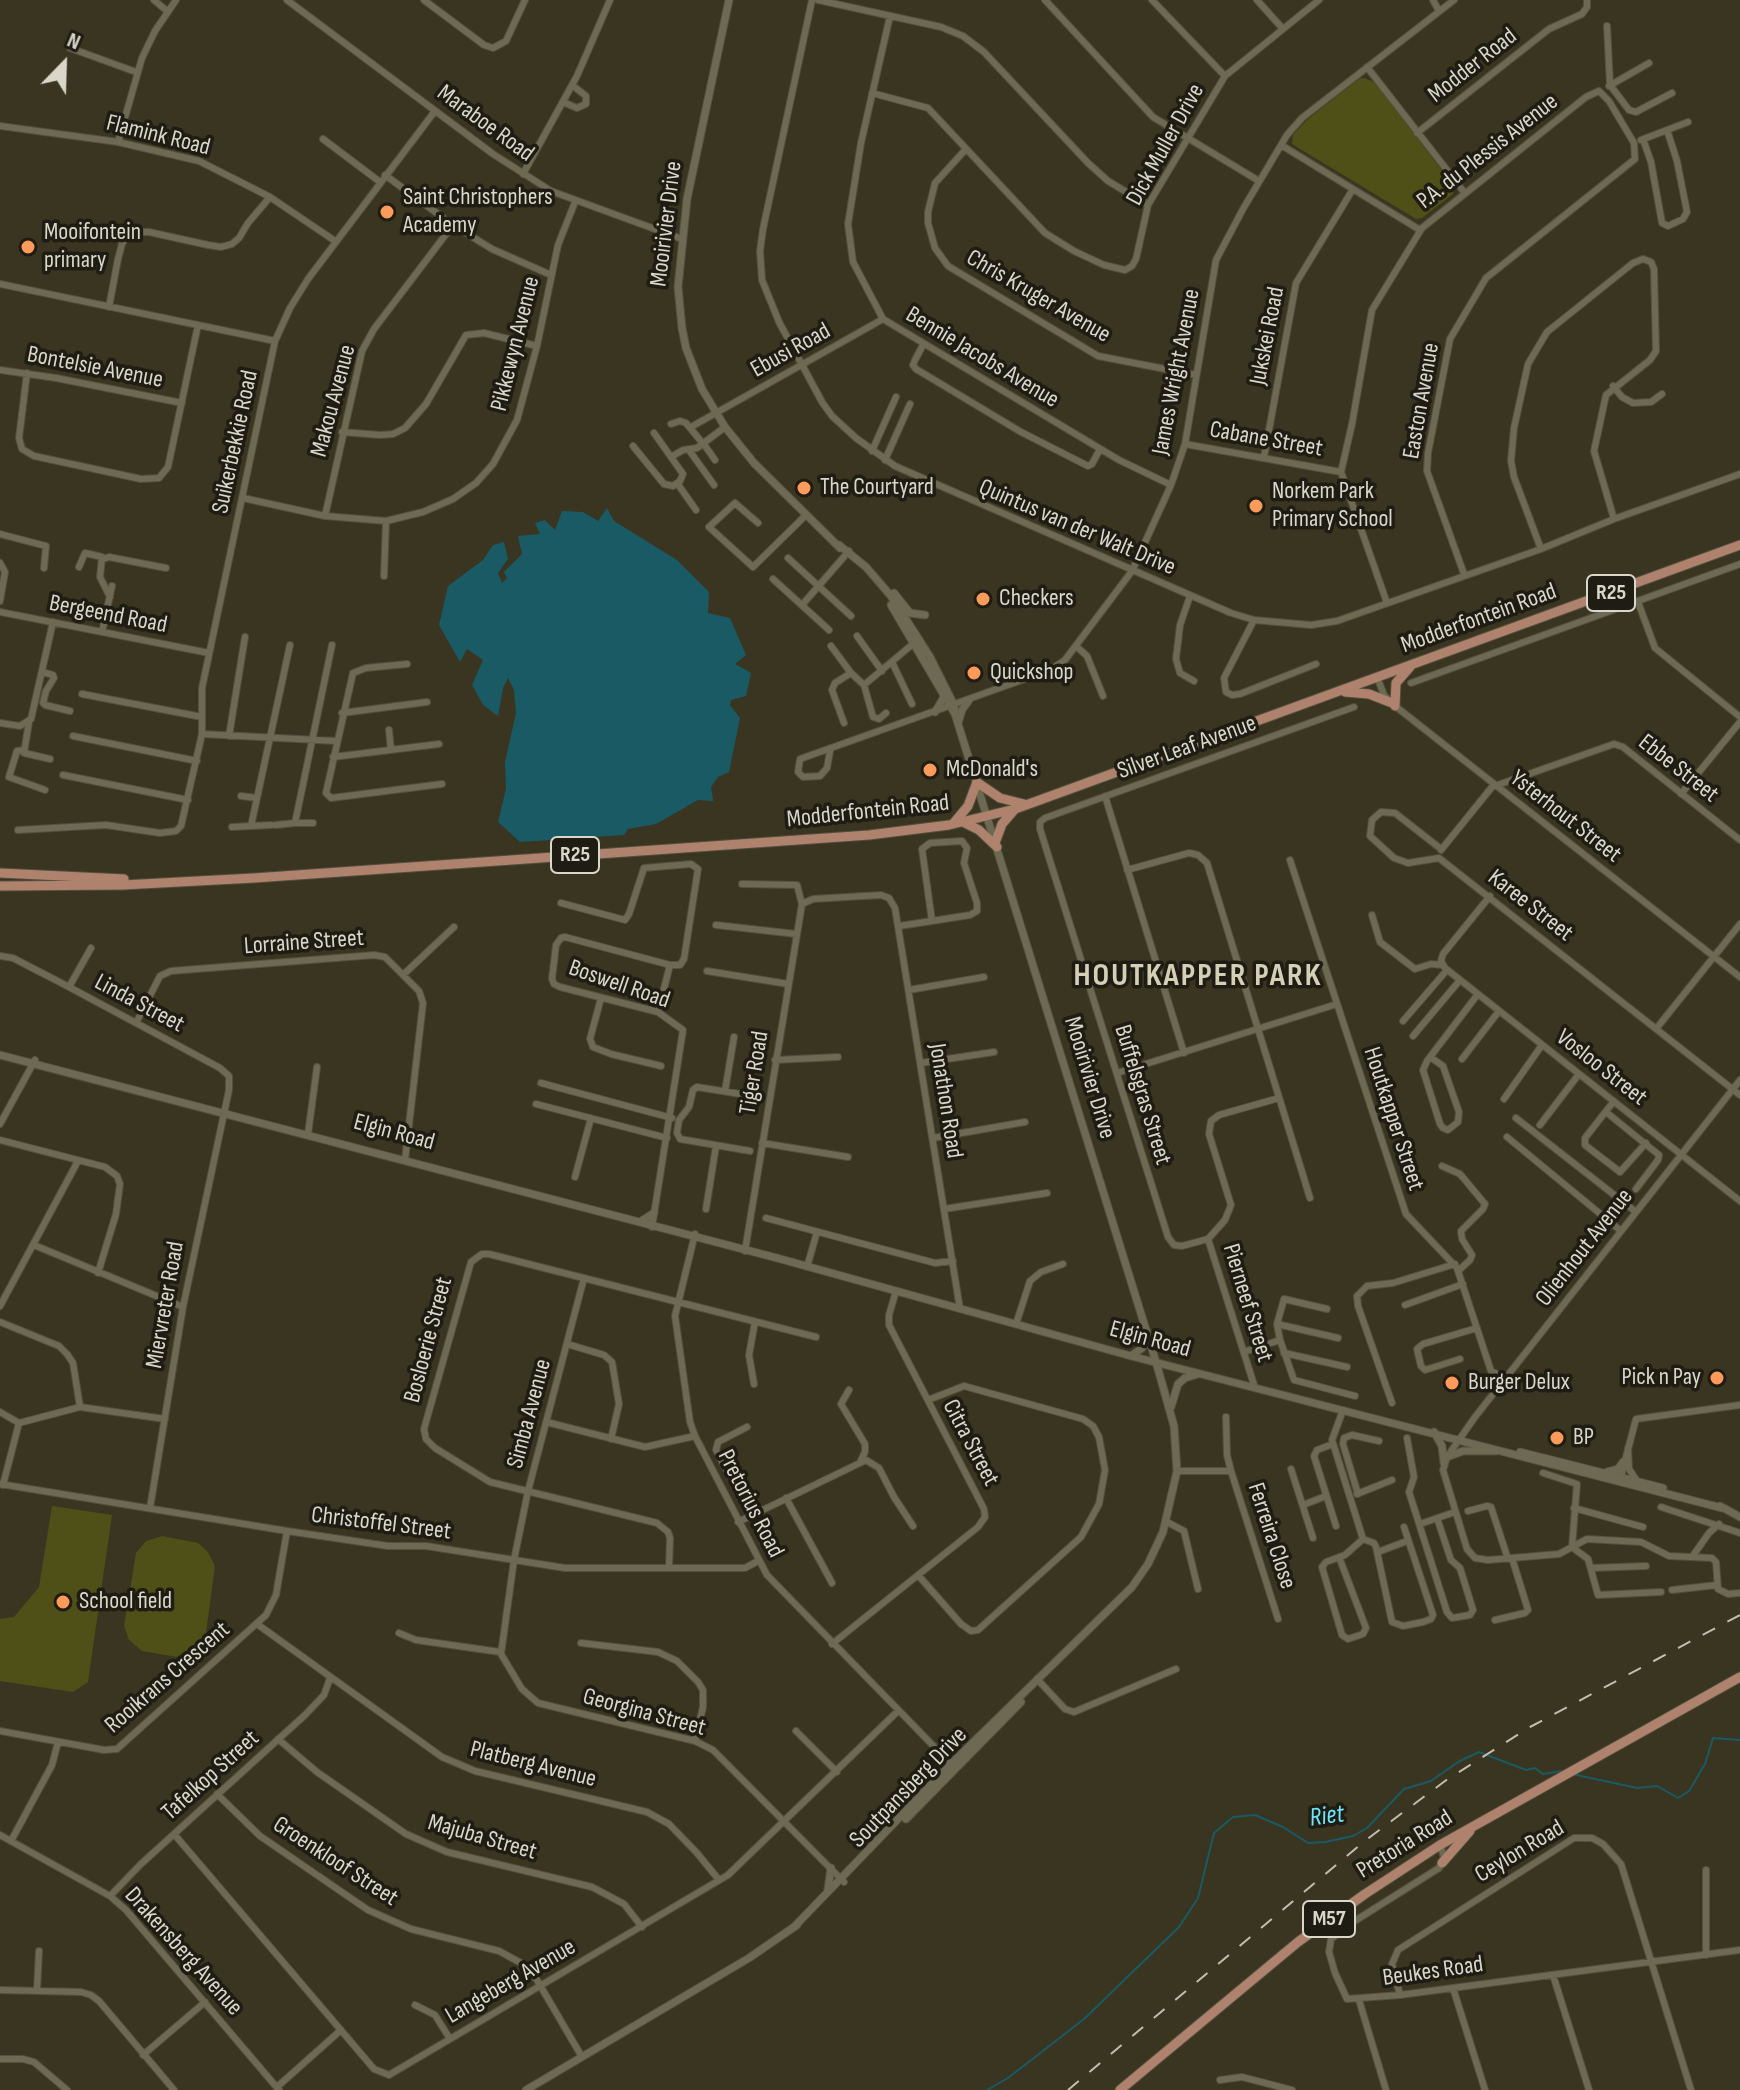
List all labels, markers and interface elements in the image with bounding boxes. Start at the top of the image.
street label: Modder Road [1423,22,1523,110]
north arrow [24,24,104,104]
text: N [63,27,84,56]
street label: Maraboe Road [431,79,539,169]
street label: Dick Muller Drive [1121,79,1211,211]
street label: P.A. du Plessis Avenue [1412,88,1564,216]
street label: Flamink Road [103,109,213,163]
street label: Mooirivier Drive [645,160,689,288]
place label: Saint Christophers Academy [403,184,553,240]
marker: Saint Christophers Academy [378,203,396,221]
place label: Mooifontein primary [44,219,141,275]
marker: Mooifontein primary [19,238,37,256]
street label: Chris Kruger Avenue [961,244,1115,350]
street label: Pikkewyn Avenue [485,274,547,414]
street label: Jukskei Road [1244,285,1292,387]
street label: James Wright Avenue [1147,287,1207,457]
street label: Bennie Jacobs Avenue [900,301,1064,415]
street label: Ebusi Road [746,317,836,385]
street label: Bontelsie Avenue [25,341,165,395]
street label: Easton Avenue [1398,341,1446,461]
street label: Makou Avenue [305,342,363,460]
street label: Suikerbekkie Road [207,368,265,516]
street label: Cabane Street [1207,416,1325,464]
place label: The Courtyard [820,474,934,502]
street label: Quintus van der Walt Drive [974,474,1180,582]
place label: Norkem Park Primary School [1272,478,1393,534]
marker: The Courtyard [795,479,813,497]
marker: Norkem Park Primary School [1247,497,1265,515]
road number: R25 [1587,575,1635,611]
street label: Modderfontein Road [1397,578,1561,660]
place label: Checkers [999,585,1074,613]
street label: Bergeend Road [47,589,169,641]
marker: Checkers [974,590,992,608]
place label: Quickshop [990,659,1074,687]
marker: Quickshop [965,664,983,682]
street label: Silver Leaf Avenue [1114,710,1260,786]
street label: Ebbe Street [1632,729,1724,809]
place label: McDonald's [946,756,1038,784]
marker: McDonald's [921,761,939,779]
street label: Ysterhout Street [1504,765,1626,869]
street label: Modderfontein Road [785,789,951,835]
road number: R25 [551,837,599,873]
street label: Karee Street [1482,864,1578,948]
street label: Lorraine Street [243,924,365,962]
street label: Boswell Road [565,954,673,1016]
district label: HOUTKAPPER PARK [1074,958,1322,996]
street label: Linda Street [89,968,189,1040]
street label: Mooirivier Drive [1057,1014,1121,1142]
street label: Buffelsgras Street [1107,1021,1177,1169]
street label: Vosloo Street [1550,1024,1652,1112]
street label: Tiger Road [734,1029,776,1117]
street label: Jonathon Road [922,1041,968,1161]
street label: Houtkapper Street [1356,1044,1430,1194]
street label: Elgin Road [350,1108,438,1158]
street label: Olienhout Avenue [1530,1183,1640,1313]
street label: Miervreter Road [141,1239,191,1371]
street label: Pierneef Street [1215,1240,1279,1366]
street label: Bosloerie Street [398,1274,460,1406]
street label: Elgin Road [1106,1315,1194,1365]
street label: Simba Avenue [502,1356,558,1472]
place label: Pick n Pay [1622,1364,1701,1392]
place label: Burger Delux [1468,1369,1570,1397]
marker: Pick n Pay [1708,1369,1726,1387]
marker: Burger Delux [1443,1374,1461,1392]
street label: Citra Street [935,1395,1005,1491]
place label: BP [1573,1424,1594,1452]
marker: BP [1548,1429,1566,1447]
street label: Pretorius Road [711,1445,789,1563]
street label: Ferreira Close [1240,1479,1302,1593]
street label: Christoffel Street [309,1501,453,1547]
place label: School field [79,1588,172,1616]
marker: School field [54,1593,72,1611]
street label: Rooikrans Crescent [100,1616,236,1740]
street label: Georgina Street [579,1683,709,1743]
street label: Soutpansberg Drive [844,1722,974,1854]
street label: Tafelkop Street [156,1725,266,1827]
street label: Platberg Avenue [467,1735,599,1795]
water label: Riet [1308,1799,1346,1835]
street label: Pretoria Road [1352,1804,1458,1886]
street label: Majuba Street [424,1809,540,1867]
street label: Groenkloof Street [267,1811,403,1913]
street label: Ceylon Road [1470,1814,1570,1890]
street label: Drakensberg Avenue [118,1882,248,2022]
road number: M57 [1303,1901,1355,1937]
street label: Langeberg Avenue [441,1933,581,2031]
street label: Beukes Road [1381,1951,1485,1993]

